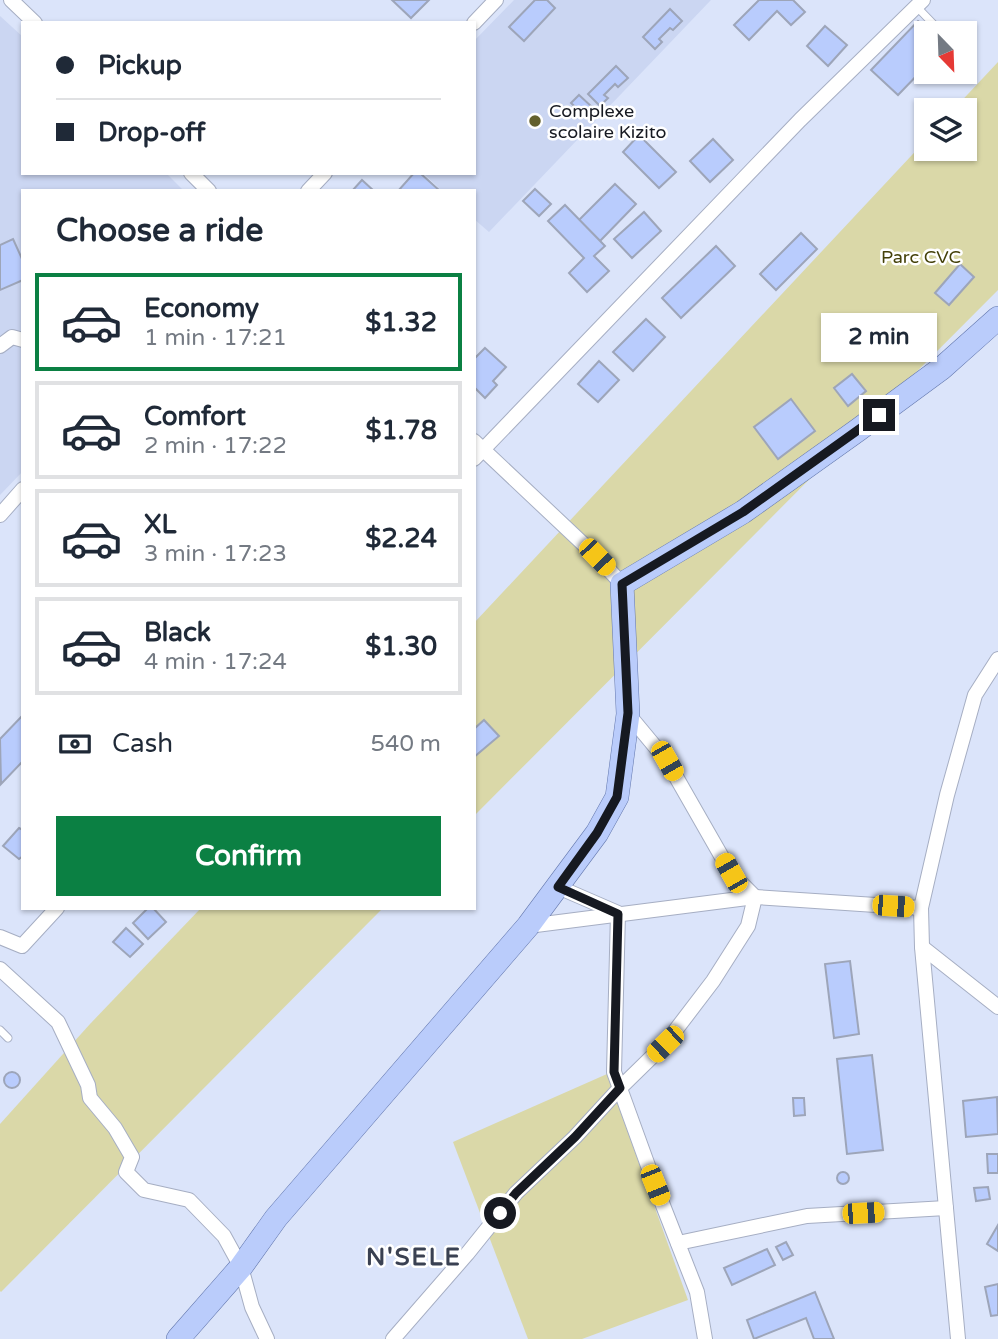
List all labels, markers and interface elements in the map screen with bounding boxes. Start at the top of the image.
north arrow [914,21,976,84]
map controls [914,21,977,161]
text: Pickup [98,50,182,81]
button: layers [914,98,977,161]
place label: Complexe scolaire Kizito [549,100,666,143]
marker: Complexe scolaire Kizito [527,113,543,129]
text: Drop-off [98,117,205,148]
text: Choose a ride [56,212,263,250]
park label: Parc CVC [881,246,961,268]
icon: car [60,291,123,354]
text: Economy [144,293,259,324]
text: $1.32 [365,307,437,338]
callout: 2 min [821,314,937,362]
text: 2 min [848,323,910,351]
text: 1 min · 17:21 [144,324,287,352]
icon: car [60,399,123,462]
route end [863,399,895,431]
text: Comfort [144,401,246,432]
text: $1.78 [365,415,437,446]
text: 2 min · 17:22 [144,432,287,460]
icon: car [60,507,123,570]
text: XL [144,509,176,540]
text: $2.24 [365,523,437,554]
car [575,535,620,579]
text: 3 min · 17:23 [144,540,287,568]
icon: car [60,615,123,678]
text: Black [144,617,211,648]
text: $1.30 [365,631,437,662]
text: 4 min · 17:24 [144,648,287,676]
icon: cash [56,725,94,763]
text: Cash [112,728,173,759]
text: 540 m [371,730,441,758]
car [648,738,687,784]
button: Confirm [56,816,441,896]
car [712,850,751,896]
car [872,894,915,918]
car [643,1022,688,1066]
car [638,1162,673,1208]
route start [484,1197,516,1229]
car [842,1201,885,1225]
district label: N'SELE [366,1243,462,1272]

